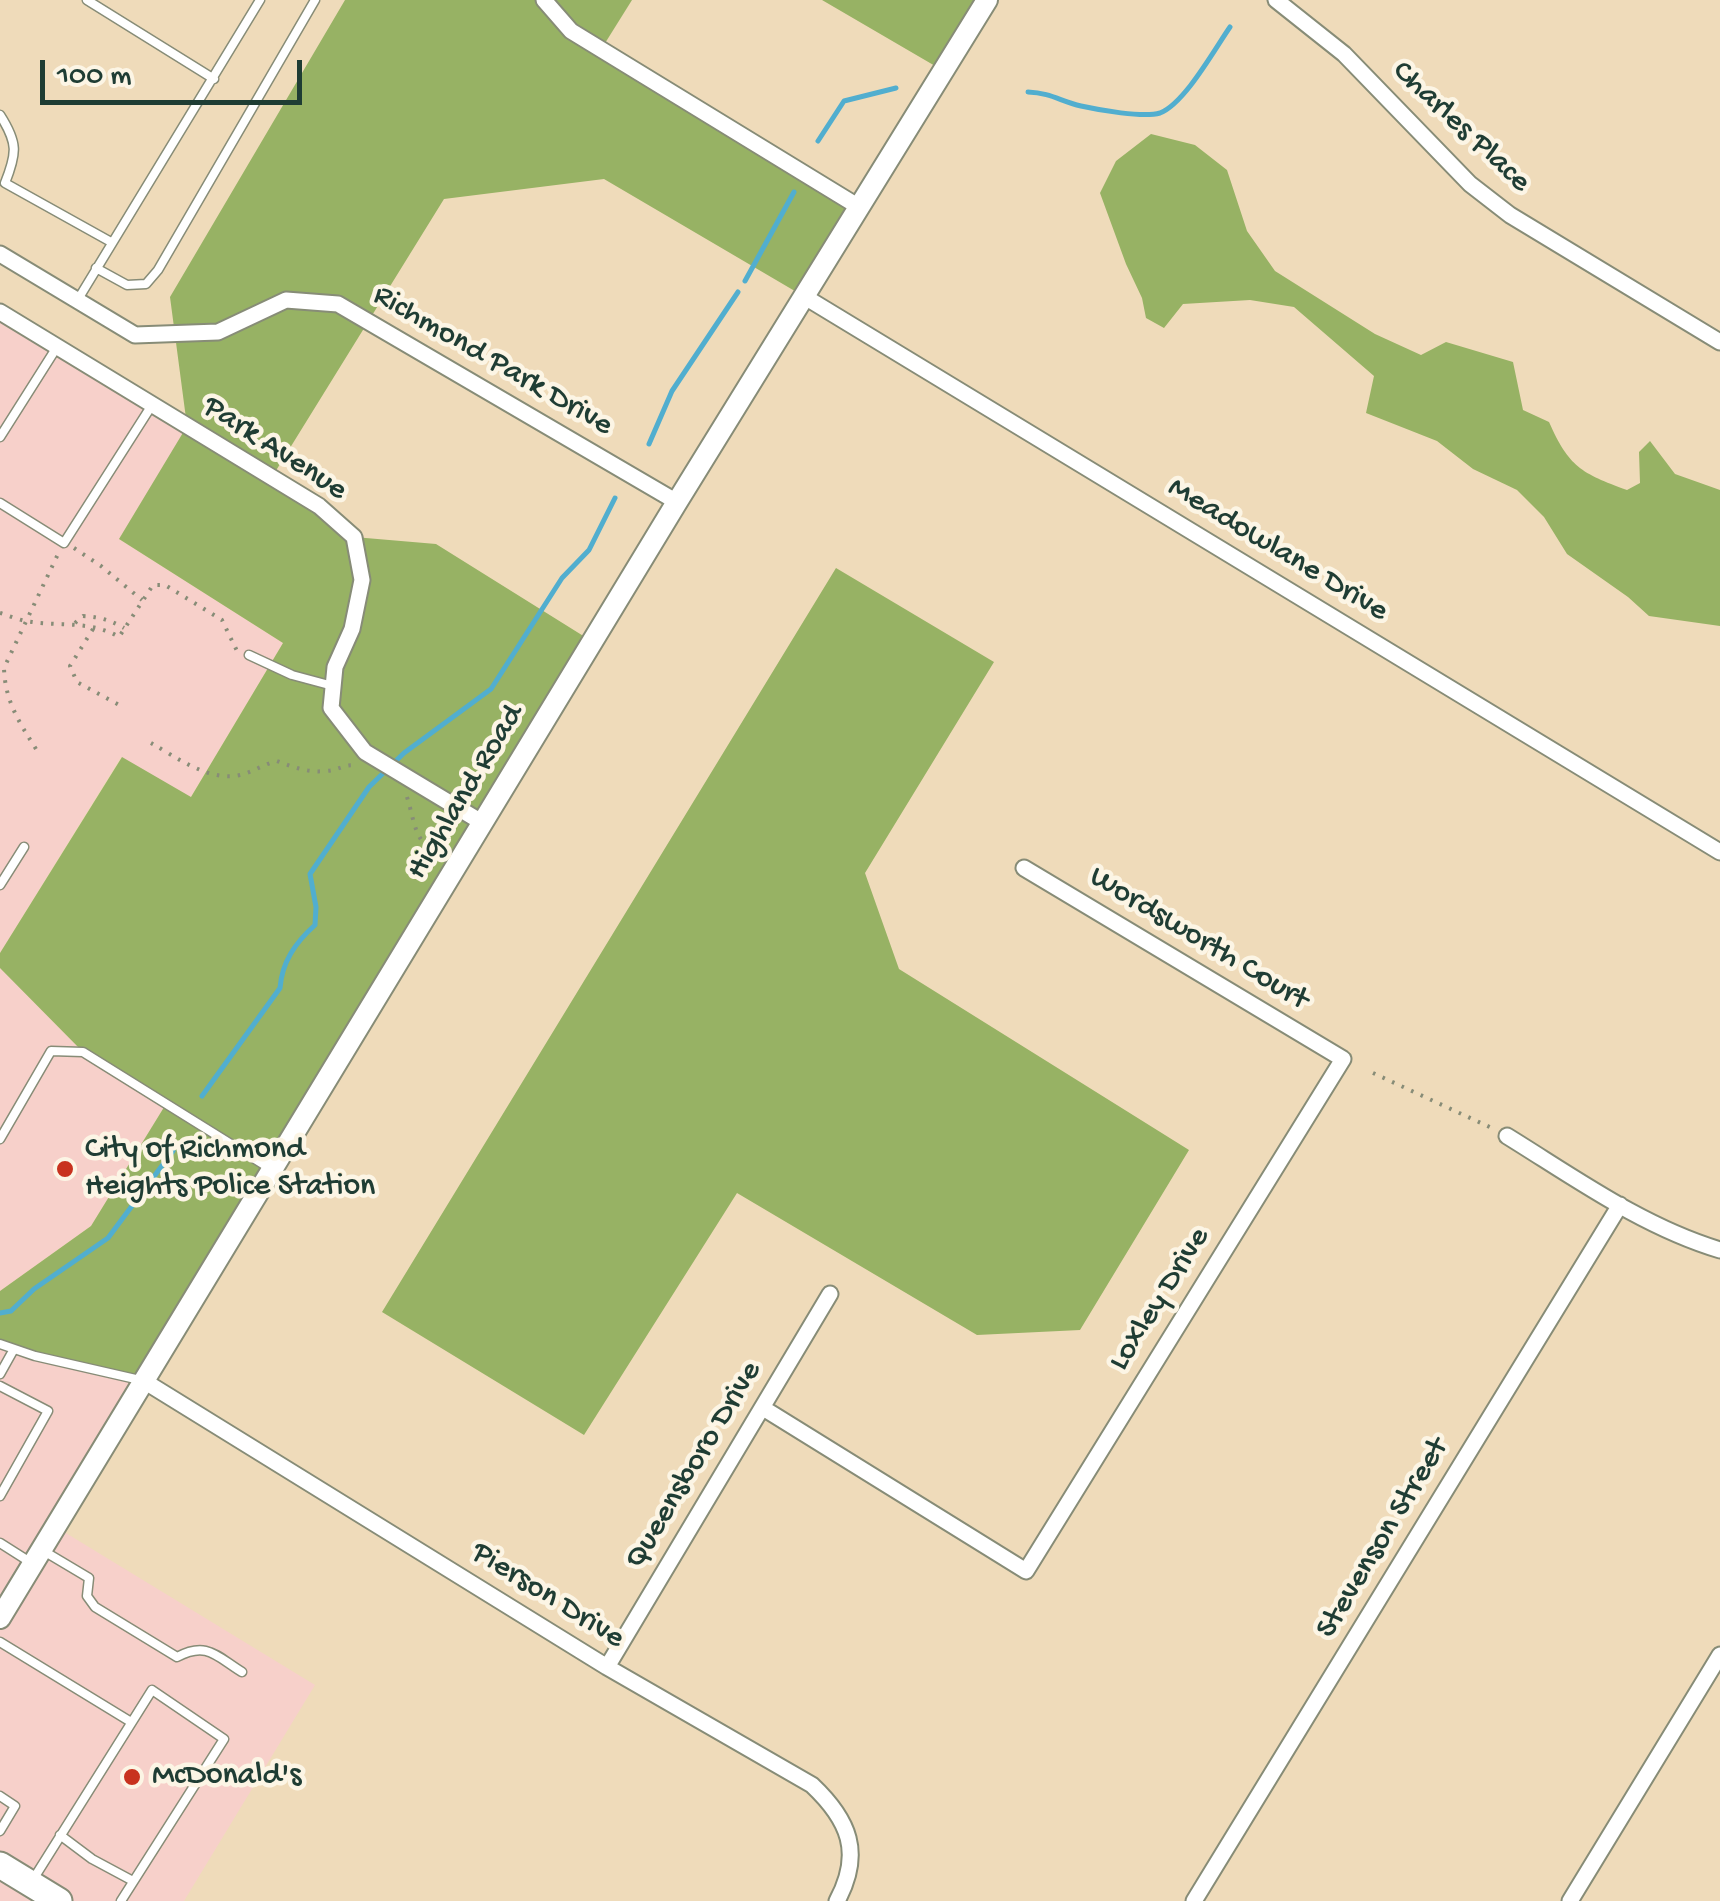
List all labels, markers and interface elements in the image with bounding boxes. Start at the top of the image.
scale bar [45,40,308,102]
street label: Charles Place [1382,54,1538,202]
text: 100 m [57,60,132,95]
street label: Richmond Park Drive [365,278,619,446]
street label: Park Avenue [194,389,354,511]
street label: Meadowlane Drive [1160,470,1394,632]
street label: Highland Road [400,699,534,887]
street label: Wordsworth Court [1081,859,1315,1021]
place label: City of Richmond Heights Police Station [85,1132,375,1207]
marker: City of Richmond Heights Police Station [54,1158,76,1180]
street label: Loxley Drive [1102,1221,1220,1379]
street label: Queensboro Drive [618,1355,772,1577]
street label: Stevenson Street [1309,1432,1459,1646]
street label: Pierson Drive [463,1535,631,1659]
place label: McDonald's [152,1758,301,1796]
marker: McDonald's [121,1766,143,1788]

